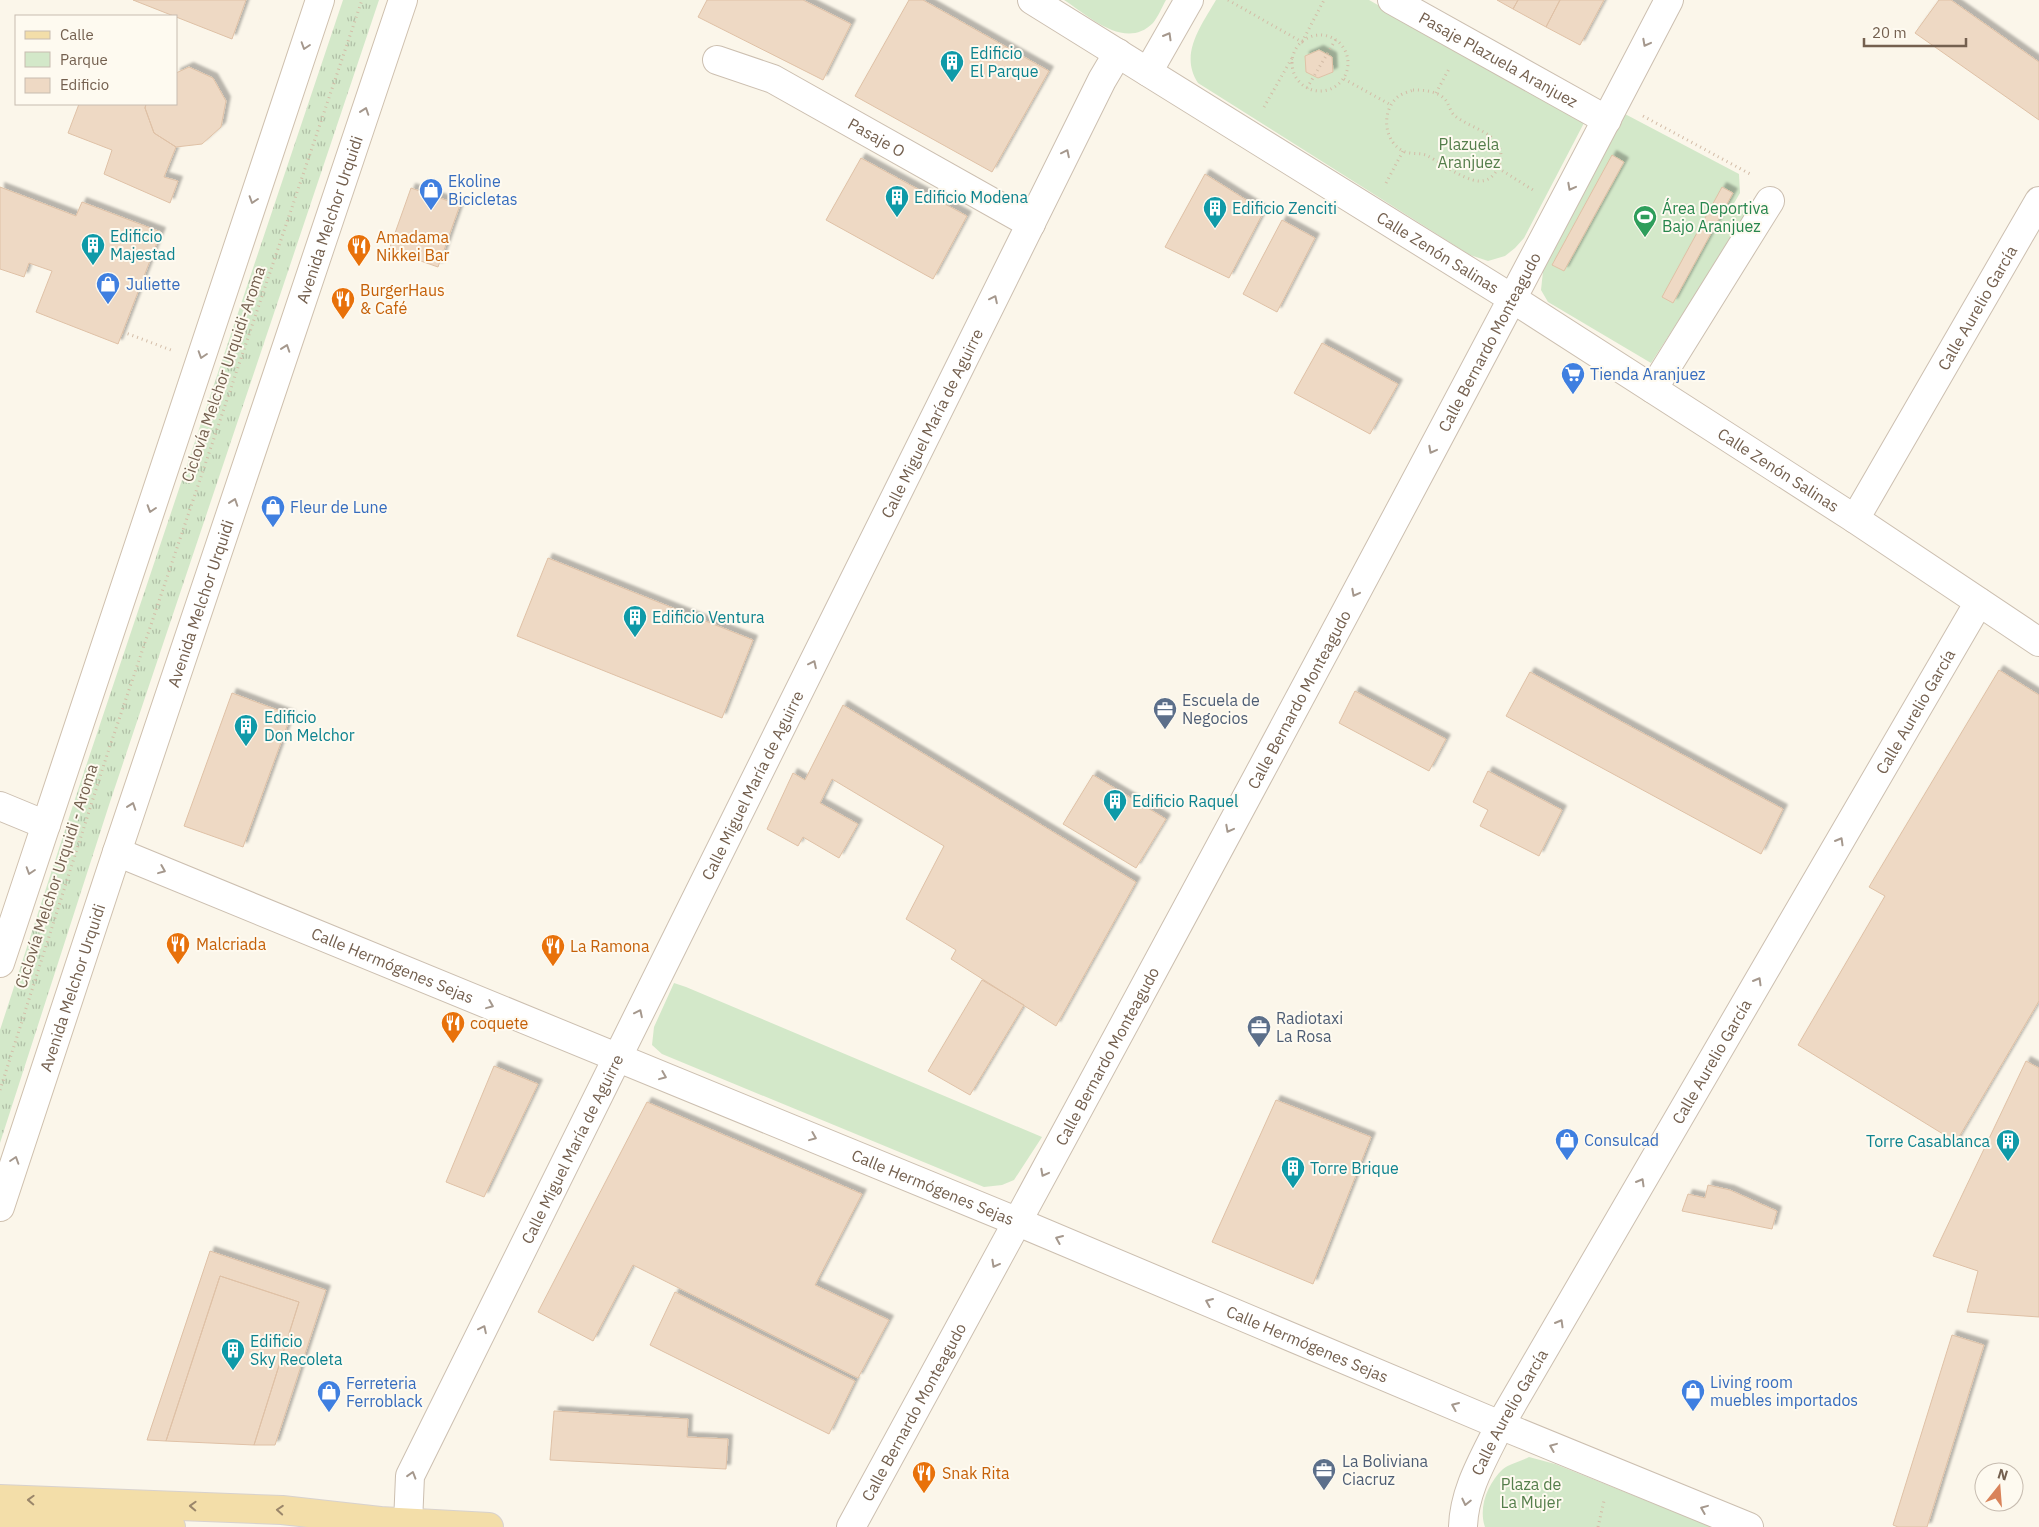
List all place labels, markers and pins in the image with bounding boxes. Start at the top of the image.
place label: Edificio El Parque [970,43,1039,81]
building icon: Edificio El Parque [939,49,965,83]
place label: Ekoline Bicicletas [448,171,518,209]
shop icon: Ekoline Bicicletas [418,177,444,211]
building icon: Edificio Modena [884,184,910,218]
place label: Edificio Modena [914,187,1028,207]
building icon: Edificio Zenciti [1202,195,1228,229]
place label: Área Deportiva Bajo Aranjuez [1662,197,1769,236]
place label: Edificio Zenciti [1232,198,1337,218]
sports icon: Área Deportiva Bajo Aranjuez [1632,204,1658,238]
place label: Edificio Majestad [110,226,175,264]
place label: Amadama Nikkei Bar [376,227,450,265]
building icon: Edificio Majestad [80,232,106,266]
restaurant icon: Amadama Nikkei Bar [346,233,372,267]
shop icon: Juliette [95,271,121,305]
place label: Juliette [126,274,180,294]
place label: BurgerHaus & Café [360,280,445,318]
restaurant icon: BurgerHaus & Café [330,286,356,320]
supermarket icon: Tienda Aranjuez [1560,361,1586,395]
place label: Tienda Aranjuez [1590,364,1706,384]
shop icon: Fleur de Lune [260,494,286,528]
place label: Fleur de Lune [290,497,388,517]
building icon: Edificio Ventura [622,604,648,638]
place label: Edificio Ventura [652,607,765,627]
place label: Escuela de Negocios [1182,690,1260,728]
office icon: Escuela de Negocios [1152,696,1178,730]
place label: Edificio Don Melchor [264,707,355,745]
building icon: Edificio Don Melchor [233,713,259,747]
building icon: Edificio Raquel [1102,788,1128,822]
place label: Edificio Raquel [1132,791,1238,811]
restaurant icon: Malcriada [165,931,191,965]
restaurant icon: La Ramona [540,933,566,967]
place label: Malcriada [196,934,267,954]
place label: La Ramona [570,936,650,956]
place label: Radiotaxi La Rosa [1276,1008,1343,1046]
restaurant icon: coquete [440,1010,466,1044]
place label: coquete [470,1013,529,1033]
office icon: Radiotaxi La Rosa [1246,1014,1272,1048]
shop icon: Consulcad [1554,1127,1580,1161]
building icon: Torre Casablanca [1995,1128,2021,1162]
place label: Consulcad [1584,1130,1659,1150]
place label: Torre Casablanca [1866,1131,1990,1151]
building icon: Torre Brique [1280,1155,1306,1189]
place label: Torre Brique [1310,1158,1399,1178]
place label: Edificio Sky Recoleta [250,1331,343,1369]
building icon: Edificio Sky Recoleta [220,1337,246,1371]
place label: Living room muebles importados [1710,1372,1858,1410]
place label: Ferreteria Ferroblack [346,1373,423,1411]
shop icon: Living room muebles importados [1680,1378,1706,1412]
shop icon: Ferreteria Ferroblack [316,1379,342,1413]
place label: La Boliviana Ciacruz [1342,1451,1429,1489]
office icon: La Boliviana Ciacruz [1311,1457,1337,1491]
restaurant icon: Snak Rita [911,1460,937,1494]
place label: Snak Rita [942,1463,1010,1483]

